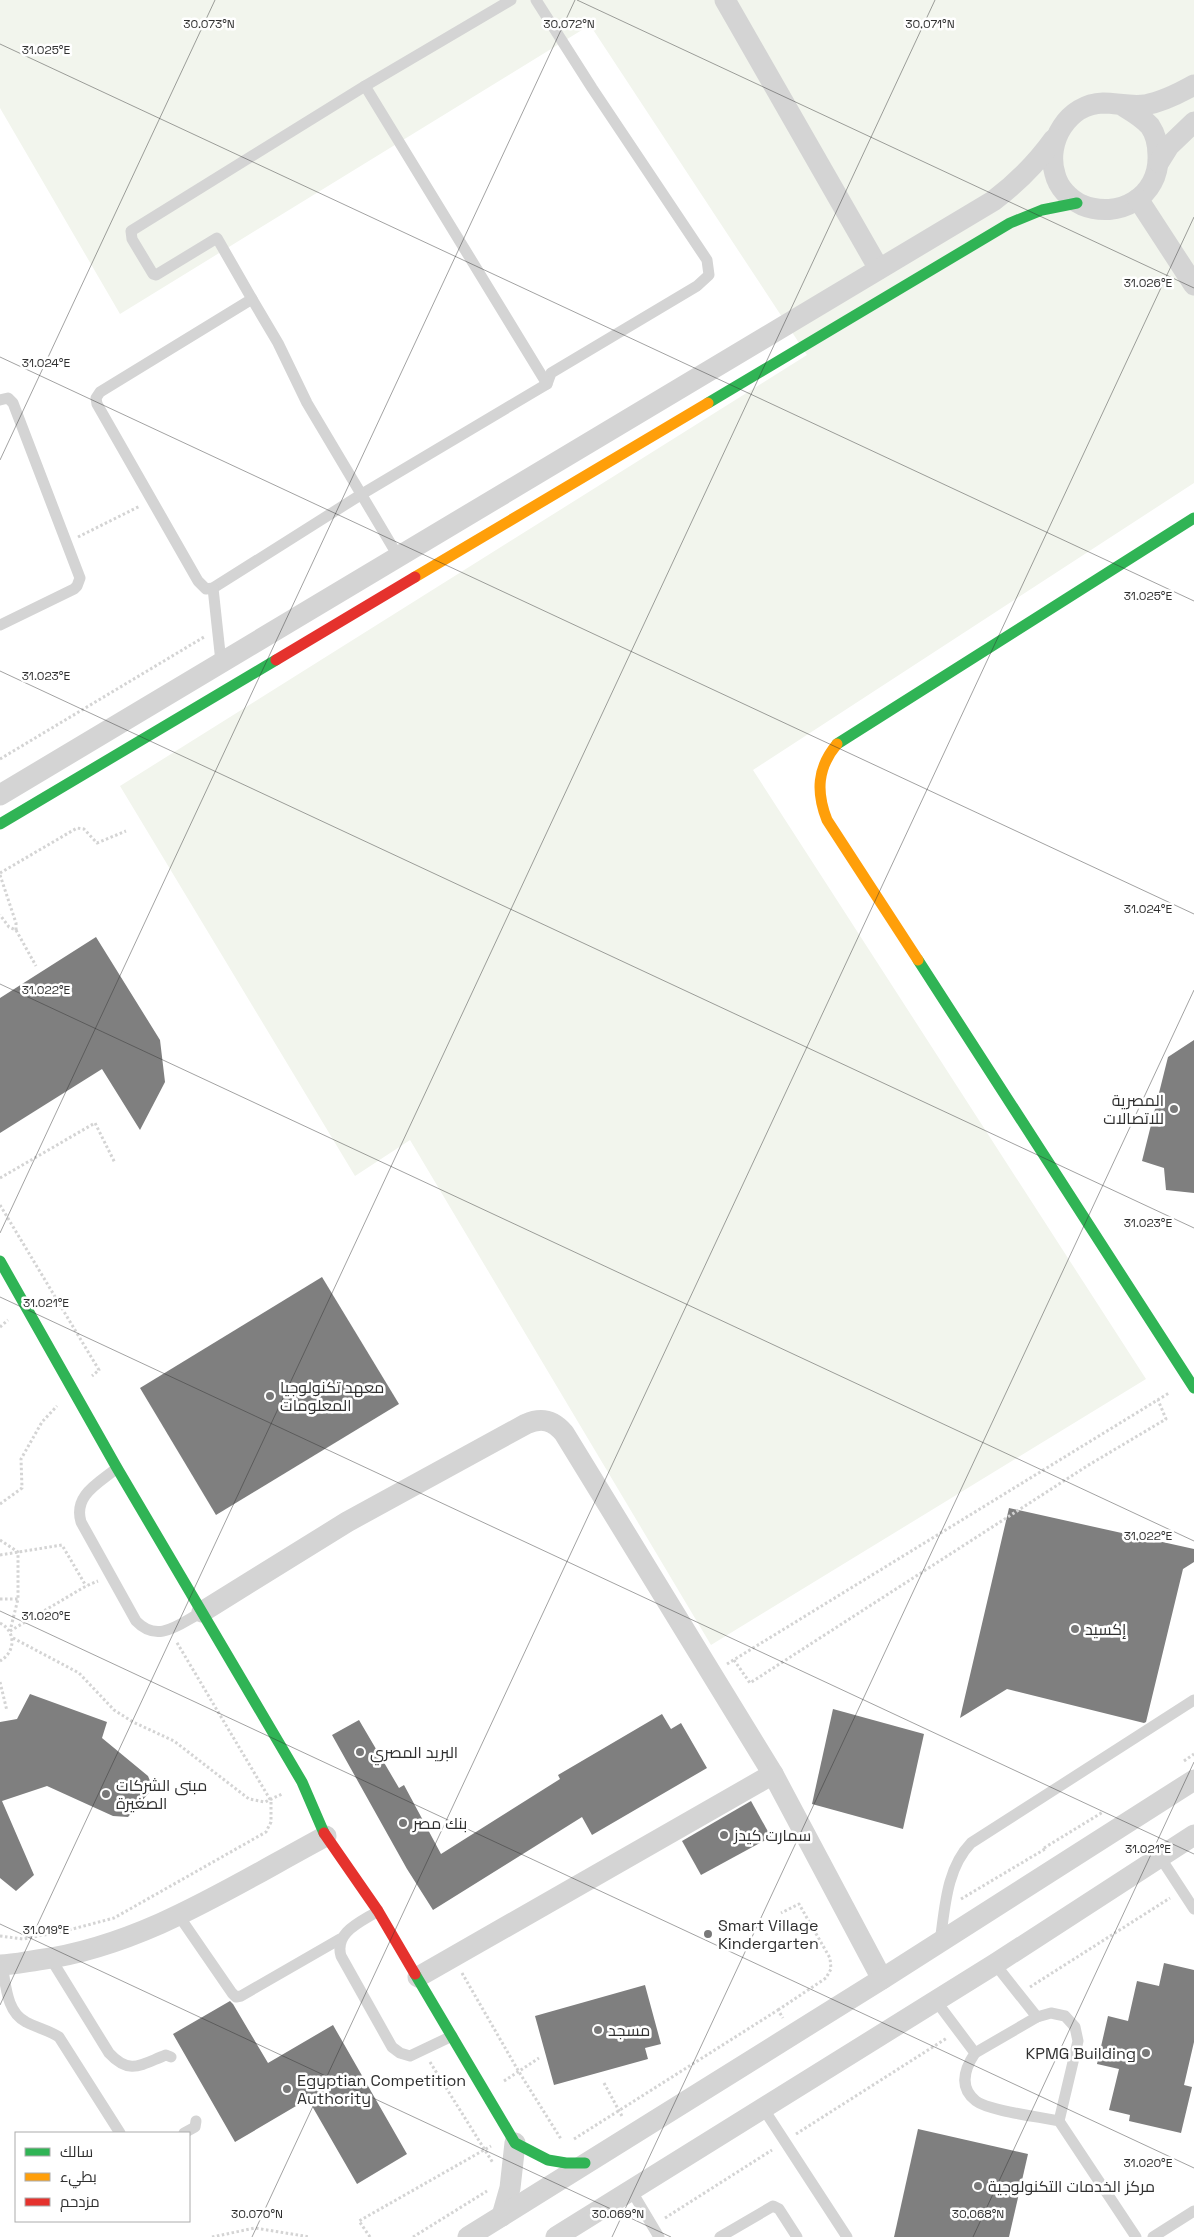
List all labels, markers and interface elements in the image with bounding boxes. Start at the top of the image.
text: 30.073°N [183,16,235,32]
text: 30.072°N [543,16,595,32]
text: 30.071°N [905,16,955,32]
text: 31.025°E [22,42,70,58]
text: 31.026°E [1124,275,1173,291]
text: 31.024°E [22,355,70,371]
text: 31.025°E [1124,588,1172,604]
text: 31.023°E [22,668,70,684]
text: 31.024°E [1124,901,1172,917]
text: 31.022°E [22,982,70,998]
place label: المصرية للاتصالات [1103,1090,1164,1129]
marker: المصرية للاتصالات [1168,1103,1180,1115]
text: 31.023°E [1124,1215,1172,1231]
text: 31.021°E [23,1295,69,1311]
place label: معهد تكنولوجيا المعلومات [280,1377,384,1416]
marker: معهد تكنولوجيا المعلومات [264,1390,276,1402]
text: 31.022°E [1124,1528,1172,1544]
text: 31.020°E [22,1608,71,1624]
place label: إكسيد [1085,1619,1126,1640]
marker: إكسيد [1069,1623,1081,1635]
place label: البريد المصري [370,1742,458,1766]
marker: البريد المصري [354,1746,366,1758]
place label: مبنى الشركات الصغيرة [116,1775,207,1814]
marker: مبنى الشركات الصغيرة [100,1788,112,1800]
place label: بنك مصر [412,1813,467,1834]
marker: بنك مصر [397,1817,409,1829]
place label: سمارت كيدز [733,1825,811,1846]
marker: سمارت كيدز [718,1829,730,1841]
text: 31.021°E [1125,1841,1171,1857]
place label: Smart Village Kindergarten [718,1915,819,1954]
text: 31.019°E [23,1922,69,1938]
marker: Smart Village Kindergarten [702,1928,714,1940]
place label: مسجد [608,2020,650,2041]
marker: مسجد [592,2024,604,2036]
place label: KPMG Building [1026,2043,1136,2064]
marker: KPMG Building [1140,2047,1152,2059]
place label: Egyptian Competition Authority [297,2070,466,2109]
marker: Egyptian Competition Authority [281,2083,293,2095]
legend [15,2132,190,2222]
text: سالك [60,2142,93,2161]
text: 31.020°E [1124,2155,1173,2171]
text: بطيء [60,2167,97,2189]
place label: مركز الخدمات التكنولوجية [988,2176,1155,2197]
marker: مركز الخدمات التكنولوجية [972,2180,984,2192]
text: مزدحم [60,2192,100,2212]
text: 30.070°N [231,2206,283,2222]
text: 30.069°N [592,2206,644,2222]
text: 30.068°N [952,2206,1004,2222]

